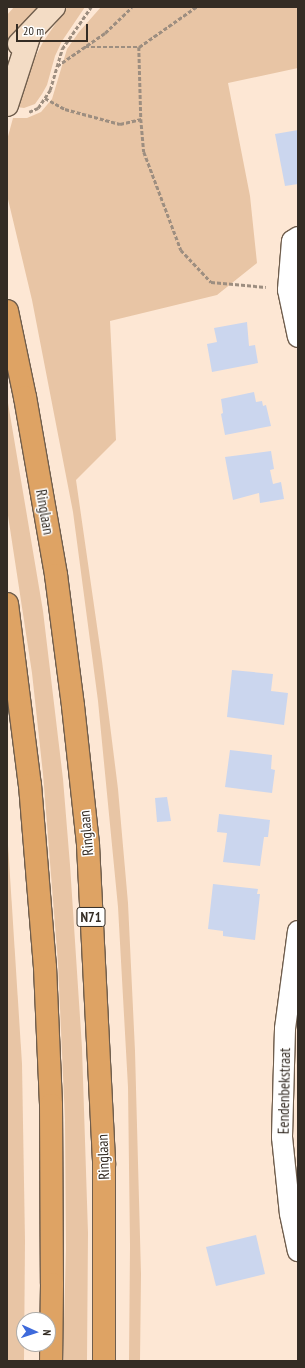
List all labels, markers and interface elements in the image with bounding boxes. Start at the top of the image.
scale bar [18,16,90,42]
text: 20 m [23,23,44,38]
street label: Ringlaan [32,488,58,536]
street label: Ringlaan [75,810,97,856]
road number: N71 [76,905,106,929]
street label: Eendenbekstraat [274,1048,294,1134]
street label: Ringlaan [93,1134,113,1180]
north arrow [16,1312,56,1352]
text: N [40,1329,54,1336]

